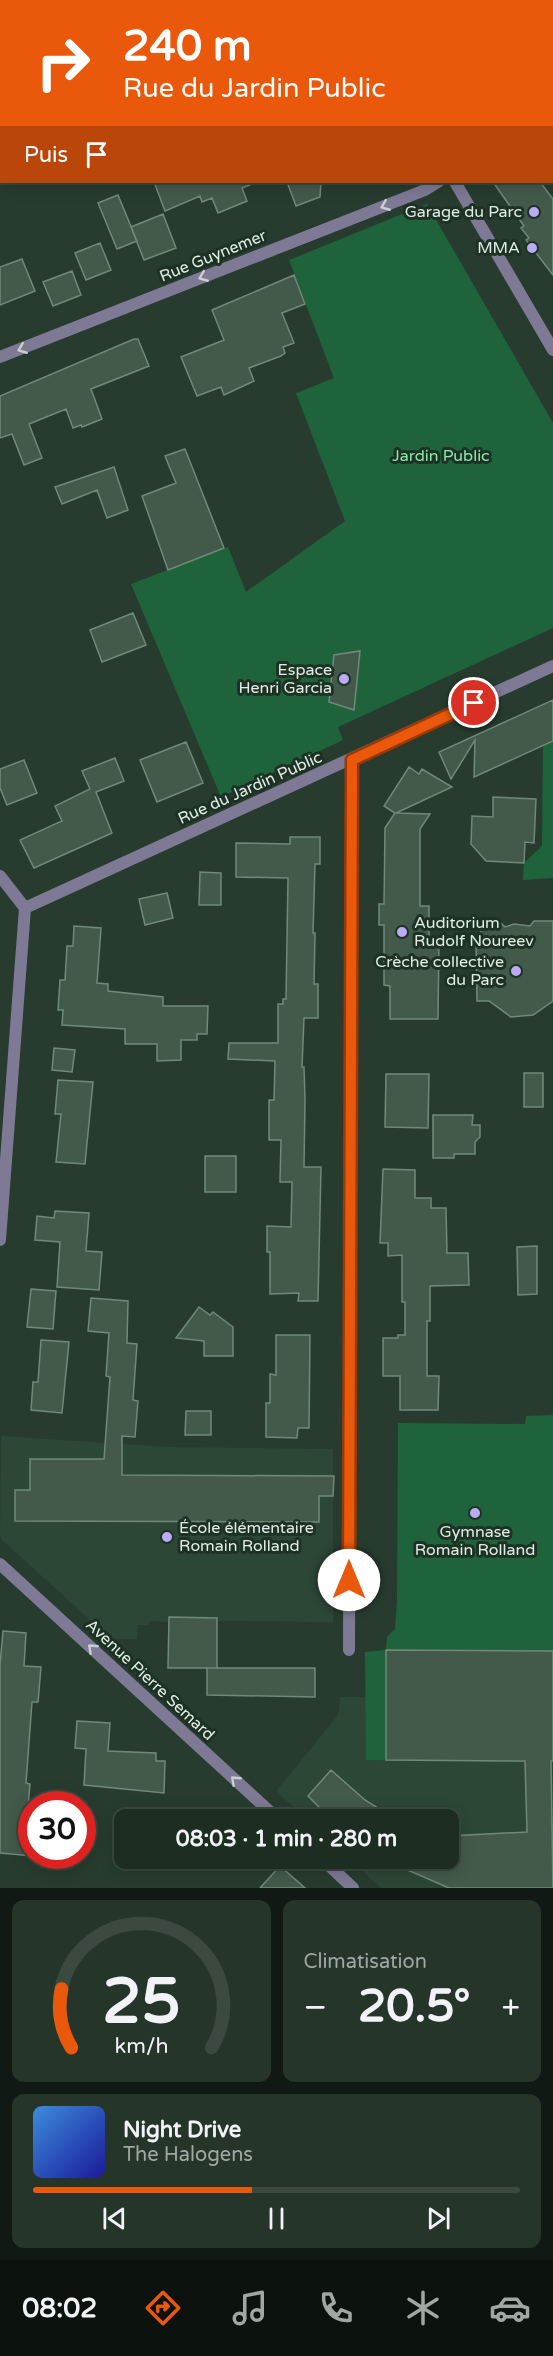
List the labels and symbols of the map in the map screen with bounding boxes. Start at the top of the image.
one-way arrow [380,199,391,211]
place label: Garage du Parc [405,202,522,222]
marker: Garage du Parc [527,205,541,219]
street label: Rue Guynemer [157,225,270,287]
place label: MMA [477,238,520,258]
marker: MMA [525,241,539,255]
one-way arrow [198,270,209,282]
one-way arrow [17,342,28,354]
park label: Jardin Public [392,446,490,466]
place label: Espace Henri Garcia [239,660,332,698]
marker: Espace Henri Garcia [337,672,351,686]
pin [448,677,499,728]
street label: Rue du Jardin Public [175,747,325,829]
place label: Auditorium Rudolf Noureev [414,913,534,951]
marker: Auditorium Rudolf Noureev [395,925,409,939]
place label: Crèche collective du Parc [375,952,504,990]
marker: Crèche collective du Parc [509,964,523,978]
marker: Gymnase Romain Rolland [468,1506,482,1520]
place label: École élémentaire Romain Rolland [179,1518,314,1556]
place label: Gymnase Romain Rolland [415,1522,535,1560]
marker: École élémentaire Romain Rolland [160,1530,174,1544]
position arrow [317,1548,381,1612]
street label: Avenue Pierre Semard [81,1615,219,1745]
one-way arrow [88,1644,98,1655]
one-way arrow [232,1776,242,1787]
speed limit sign: 30 [18,1791,96,1869]

